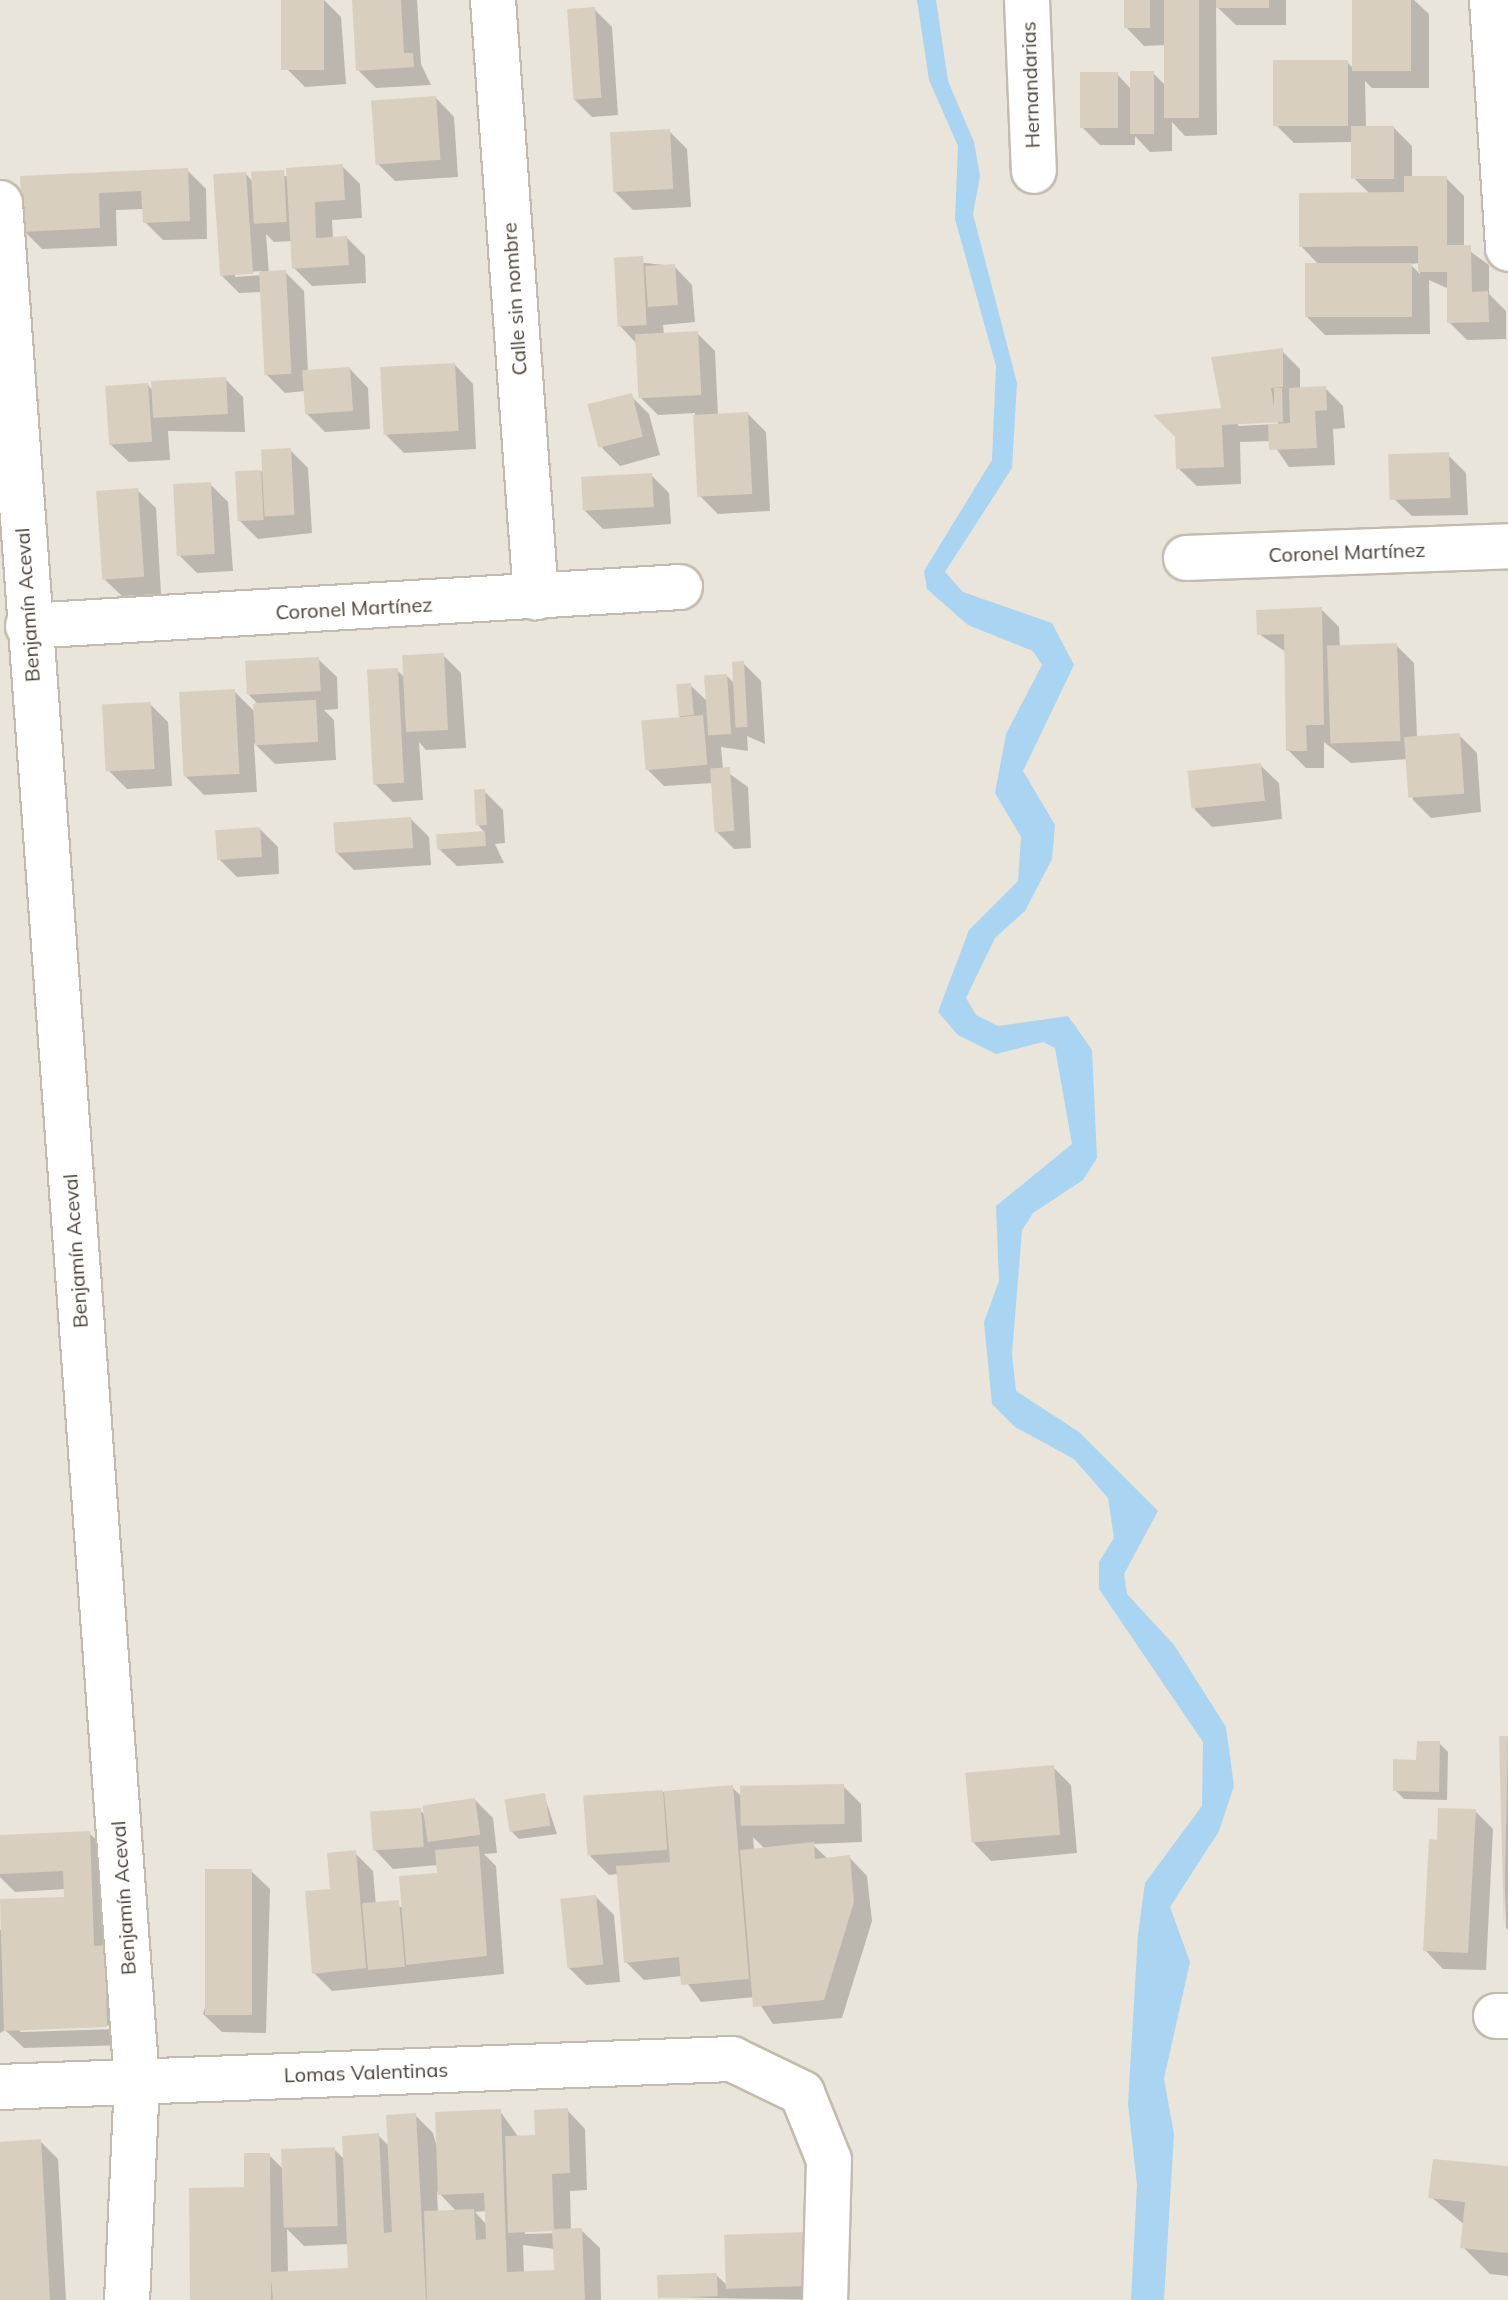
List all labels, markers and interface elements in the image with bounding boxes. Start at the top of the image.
street label: Hernandarias [1016,21,1044,149]
street label: Calle sin nombre [497,222,531,376]
street label: Benjamín Aceval [10,527,44,683]
street label: Coronel Martínez [1268,537,1426,567]
street label: Coronel Martínez [275,592,433,624]
street label: Benjamín Aceval [58,1173,92,1329]
street label: Benjamín Aceval [106,1820,140,1976]
street label: Lomas Valentinas [283,2057,449,2087]

